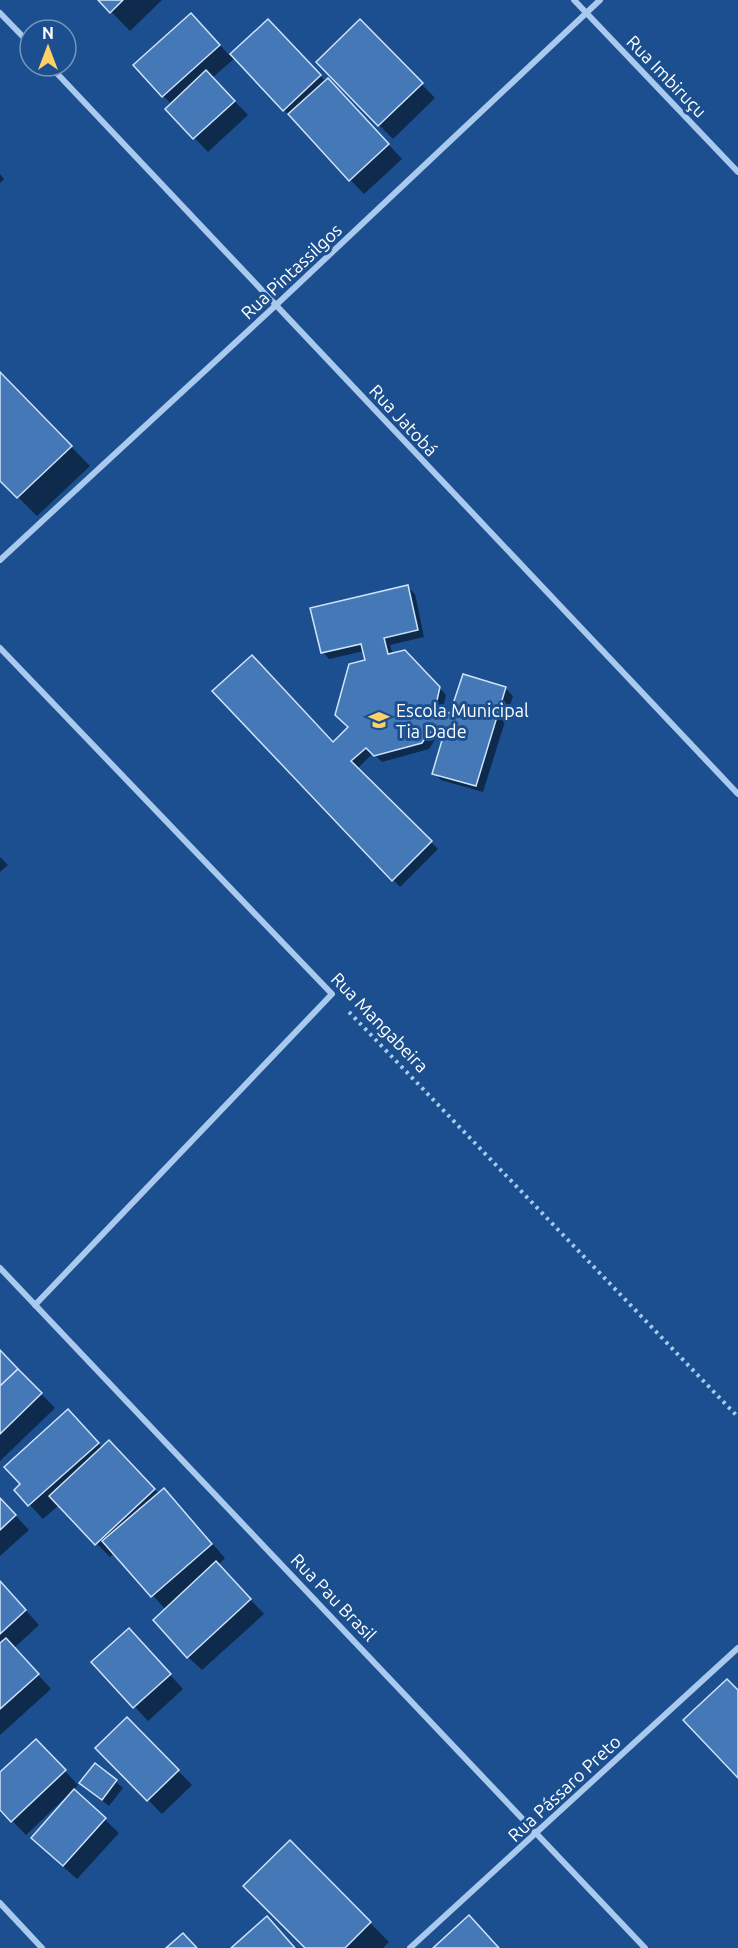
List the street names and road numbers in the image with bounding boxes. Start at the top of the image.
street label: Rua Imbiruçu [623,31,711,121]
street label: Rua Pintassilgos [237,219,345,323]
street label: Rua Jatobá [366,380,442,460]
street label: Rua Mangabeira [327,968,433,1076]
street label: Rua Pau Brasil [287,1549,381,1645]
street label: Rua Pássaro Preto [504,1731,624,1845]

